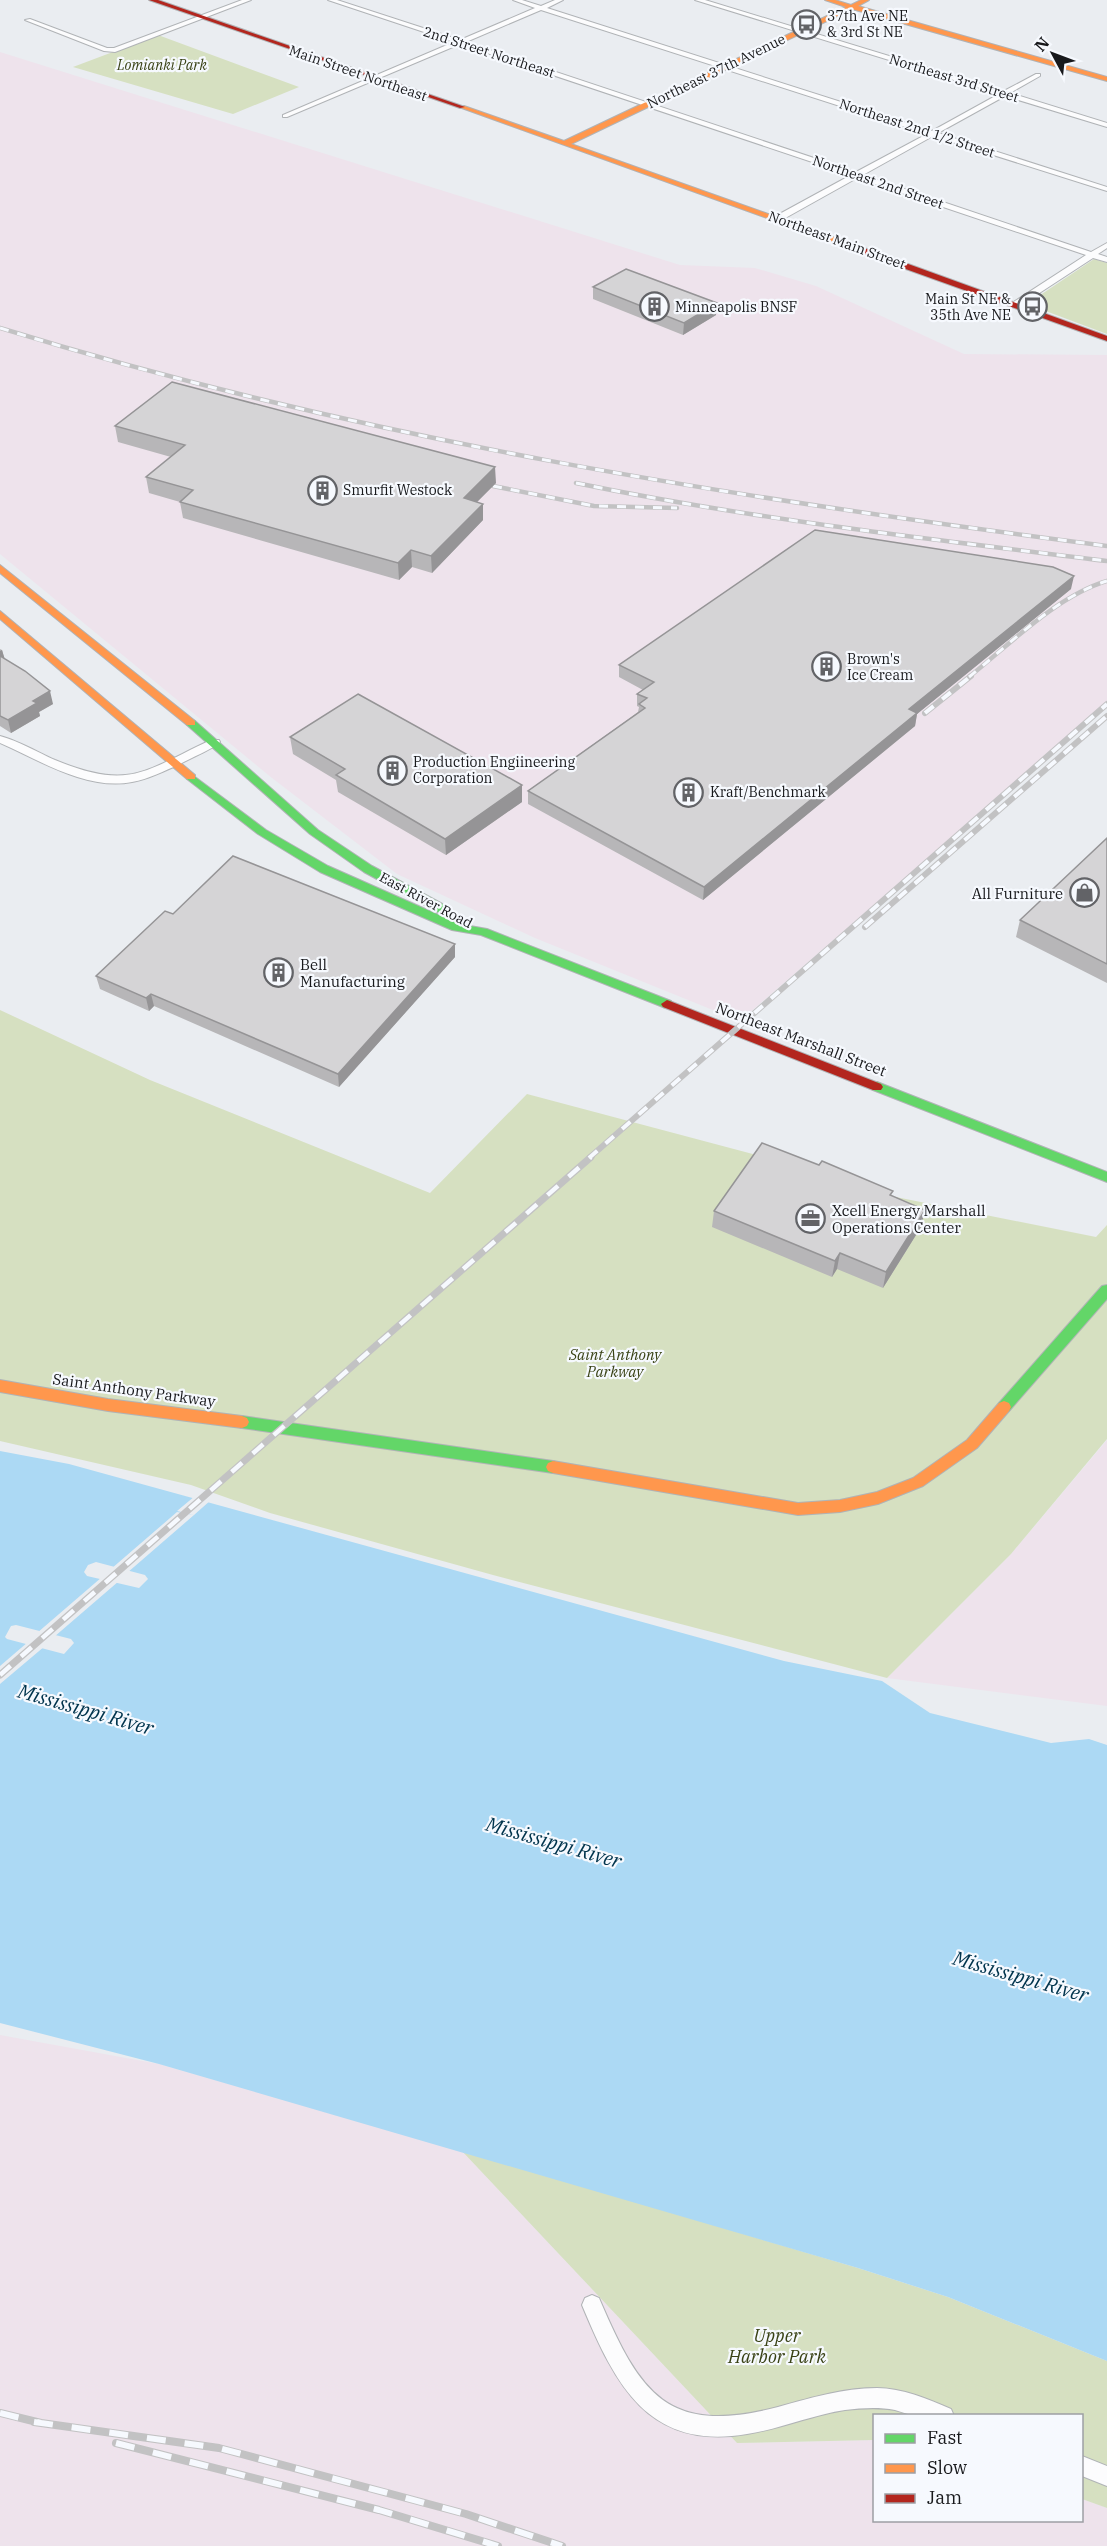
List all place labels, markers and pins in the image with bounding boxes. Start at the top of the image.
place label: 37th Ave NE & 3rd St NE [827,7,908,41]
bus stop icon: 37th Ave NE & 3rd St NE [790,8,822,40]
place label: Main St NE & 35th Ave NE [925,290,1011,324]
building icon: Minneapolis BNSF [638,291,670,323]
bus stop icon: Main St NE & 35th Ave NE [1016,291,1048,323]
place label: Minneapolis BNSF [675,298,797,316]
building icon: Smurfit Westock [306,474,338,506]
place label: Smurfit Westock [343,481,453,499]
place label: Brown's Ice Cream [847,650,913,684]
building icon: Brown's Ice Cream [810,651,842,683]
place label: Production Engiineering Corporation [413,753,576,787]
building icon: Production Engiineering Corporation [376,754,408,786]
building icon: Kraft/Benchmark [673,776,705,808]
place label: Kraft/Benchmark [710,783,827,801]
shop icon: All Furniture [1068,877,1100,909]
place label: All Furniture [972,884,1063,903]
place label: Bell Manufacturing [300,955,405,991]
building icon: Bell Manufacturing [263,957,295,989]
place label: Xcell Energy Marshall Operations Center [832,1201,985,1237]
office icon: Xcell Energy Marshall Operations Center [795,1203,827,1235]

